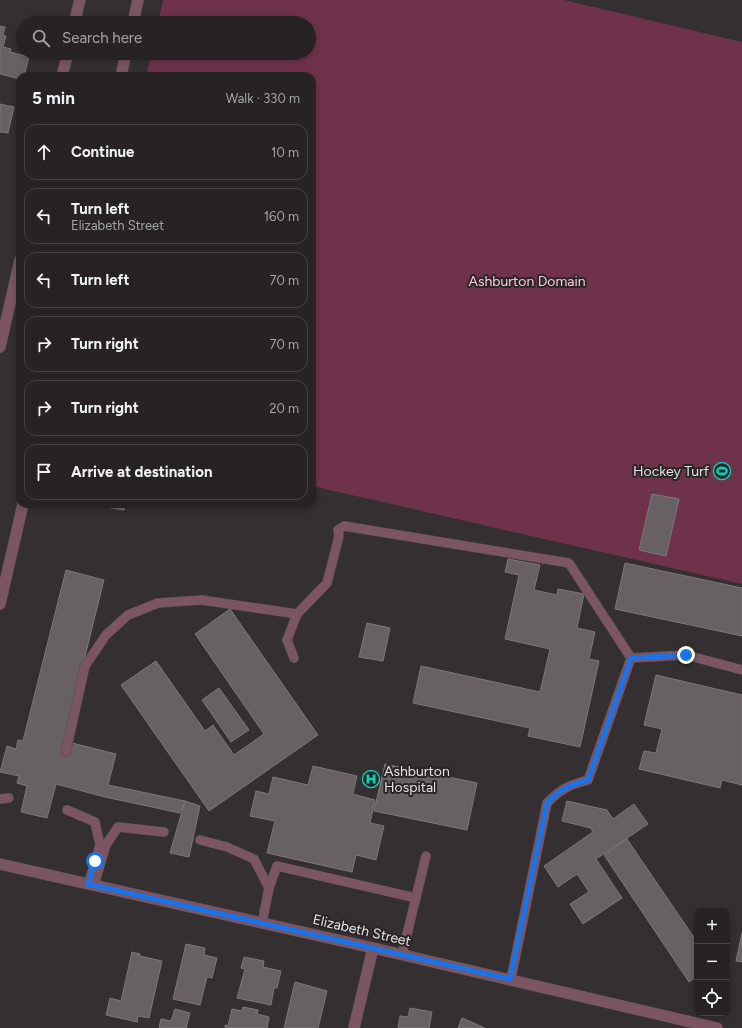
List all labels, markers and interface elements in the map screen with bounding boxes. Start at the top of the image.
search box [16,16,316,60]
icon: search [30,27,52,49]
text: Search here [62,29,142,47]
text: 5 min [32,88,75,108]
text: Walk · 330 m [226,91,300,106]
icon: ahead [33,141,55,163]
text: Continue [71,143,134,161]
text: 10 m [271,145,299,160]
text: Turn left [71,200,129,218]
icon: left [33,205,55,227]
text: 160 m [264,209,299,224]
text: Elizabeth Street [71,218,164,233]
icon: left [33,269,55,291]
text: Turn left [71,271,129,289]
text: 70 m [269,273,299,288]
park label: Ashburton Domain [468,273,586,290]
icon: right [33,333,55,355]
text: Turn right [71,335,139,353]
text: 70 m [269,337,299,352]
icon: right [33,397,55,419]
text: Turn right [71,399,139,417]
text: 20 m [269,401,299,416]
icon: arrive [33,461,55,483]
sports icon: Hockey Turf [712,461,732,481]
text: Arrive at destination [71,463,212,481]
place label: Hockey Turf [633,463,710,480]
route end [677,646,695,664]
place label: Ashburton Hospital [384,763,450,796]
hospital icon: Ashburton Hospital [361,769,381,789]
route start [86,852,104,870]
map controls [694,908,730,1016]
button: + [694,908,730,944]
street label: Elizabeth Street [311,911,413,950]
button: − [694,944,730,980]
button: locate [694,980,730,1016]

